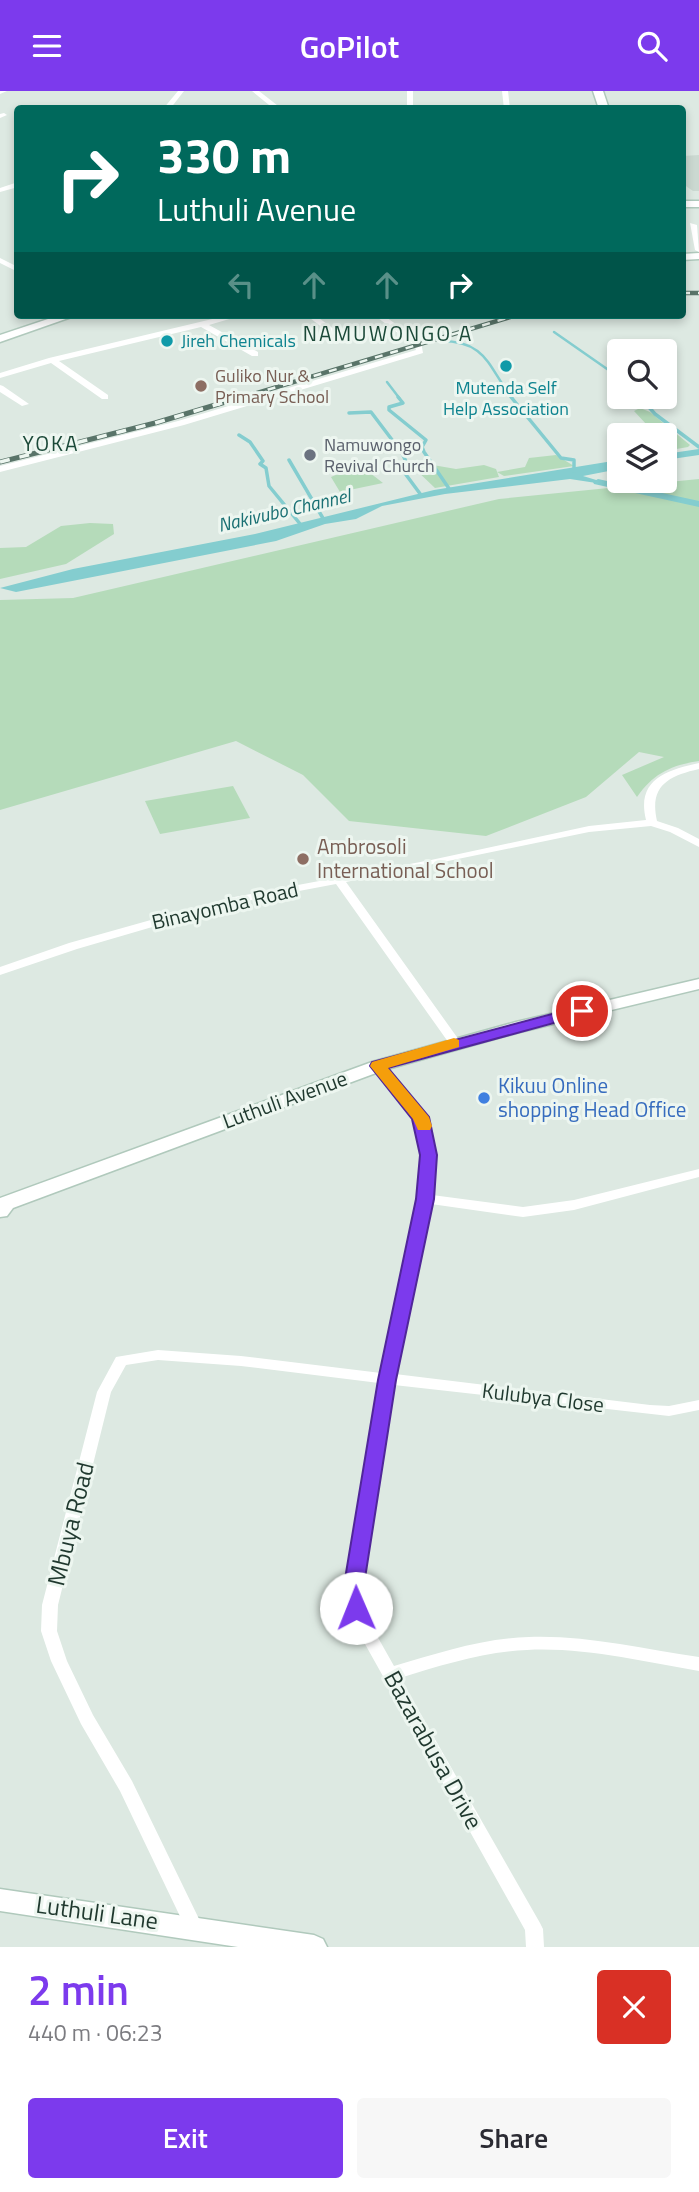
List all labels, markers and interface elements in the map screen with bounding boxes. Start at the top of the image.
text: GoPilot [300,22,399,70]
icon: menu [28,27,66,65]
icon: search [633,27,671,65]
text: 330 m [157,117,291,192]
icon: right [42,133,133,224]
text: Luthuli Avenue [157,185,356,233]
icon: left [222,266,260,304]
icon: ahead [295,266,333,304]
icon: ahead [368,266,406,304]
icon: right [441,266,479,304]
district label: NAMUWONGO A [303,317,473,349]
place label: Jireh Chemicals [181,327,296,354]
marker: Jireh Chemicals [159,333,175,349]
map controls [607,339,677,493]
button: search [607,339,677,409]
marker: Mutenda Self Help Association [498,358,514,374]
place label: Guliko Nur & Primary School [215,362,329,410]
place label: Mutenda Self Help Association [443,374,569,422]
marker: Guliko Nur & Primary School [193,378,209,394]
button: layers [607,423,677,493]
district label: YOKA [22,427,80,459]
place label: Namuwongo Revival Church [324,431,435,479]
marker: Namuwongo Revival Church [302,447,318,463]
water label: Nakivubo Channel [215,480,355,539]
place label: Ambrosoli International School [317,830,494,886]
marker: Ambrosoli International School [295,851,311,867]
street label: Binayomba Road [148,873,301,937]
pin [552,981,612,1041]
icon: arrive [563,992,601,1030]
street label: Luthuli Avenue [218,1062,352,1136]
place label: Kikuu Online shopping Head Office [498,1069,686,1125]
marker: Kikuu Online shopping Head Office [476,1090,492,1106]
street label: Kulubya Close [480,1374,606,1420]
street label: Mbuya Road [37,1458,103,1589]
position arrow [319,1571,393,1645]
street label: Bazarabusa Drive [375,1664,492,1835]
street label: Luthuli Lane [34,1886,160,1938]
text: 2 min [28,1957,129,2021]
button: close [597,1970,671,2044]
text: 440 m · 06:23 [28,2015,163,2050]
button: Exit [28,2098,343,2178]
button: Share [357,2098,671,2178]

